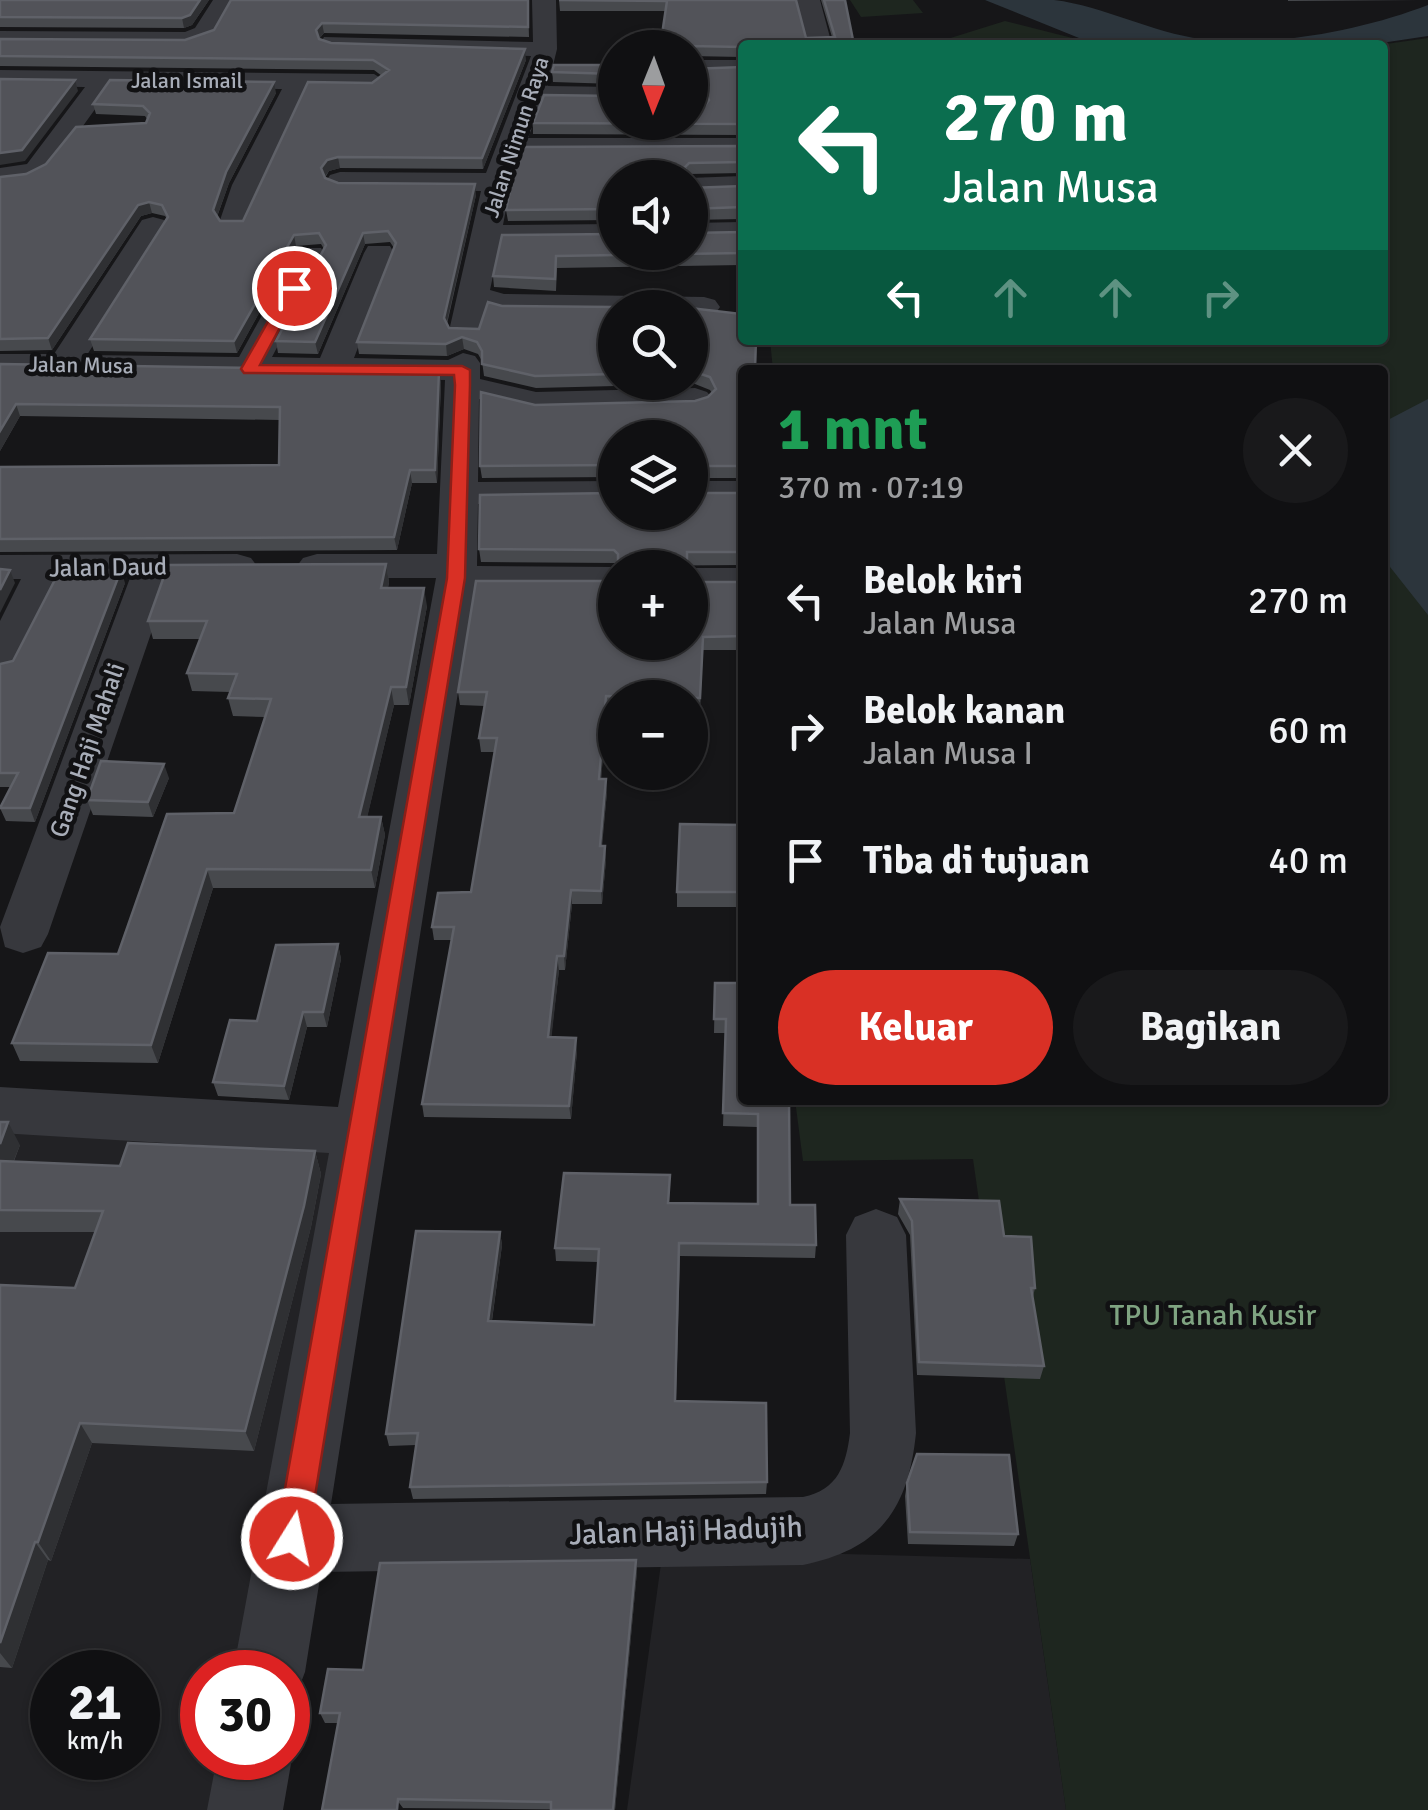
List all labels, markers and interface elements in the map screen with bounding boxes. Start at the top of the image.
north arrow [598,30,708,140]
map controls [598,30,708,790]
street label: Jalan Nimun Raya [477,53,555,221]
street label: Jalan Ismail [131,67,243,94]
text: 270 m [943,74,1128,160]
icon: left [778,80,908,210]
button: sound [598,160,708,270]
text: Jalan Musa [943,160,1159,215]
pin [252,246,337,331]
icon: arrive [267,261,322,316]
icon: left [878,270,933,325]
icon: ahead [983,270,1038,325]
icon: ahead [1088,270,1143,325]
icon: right [1193,270,1248,325]
button: search [598,290,708,400]
street label: Jalan Musa [28,351,134,379]
text: 1 mnt [778,393,927,467]
button: close [1243,398,1348,503]
button: layers [598,420,708,530]
text: 370 m · 07:19 [778,468,964,507]
street label: Jalan Daud [49,550,167,584]
button: + [598,550,708,660]
text: Belok kiri [863,557,1023,604]
icon: left [778,573,833,628]
text: 270 m [1248,577,1348,624]
text: Jalan Musa [863,604,1016,643]
street label: Gang Haji Mahali [43,658,131,842]
button: − [598,680,708,790]
text: Belok kanan [863,687,1065,734]
icon: right [778,703,833,758]
text: 60 m [1268,707,1348,754]
text: Jalan Musa I [863,734,1033,773]
icon: arrive [778,833,833,888]
text: Tiba di tujuan [863,837,1090,884]
text: 40 m [1268,837,1348,884]
button: Keluar [778,970,1053,1085]
button: Bagikan [1073,970,1348,1085]
park label: TPU Tanah Kusir [1110,1297,1316,1334]
position arrow [240,1487,344,1591]
street label: Jalan Haji Hadujih [569,1508,803,1554]
speed limit sign: 30 [180,1650,310,1780]
text: 21 [68,1672,122,1734]
text: km/h [67,1725,123,1756]

